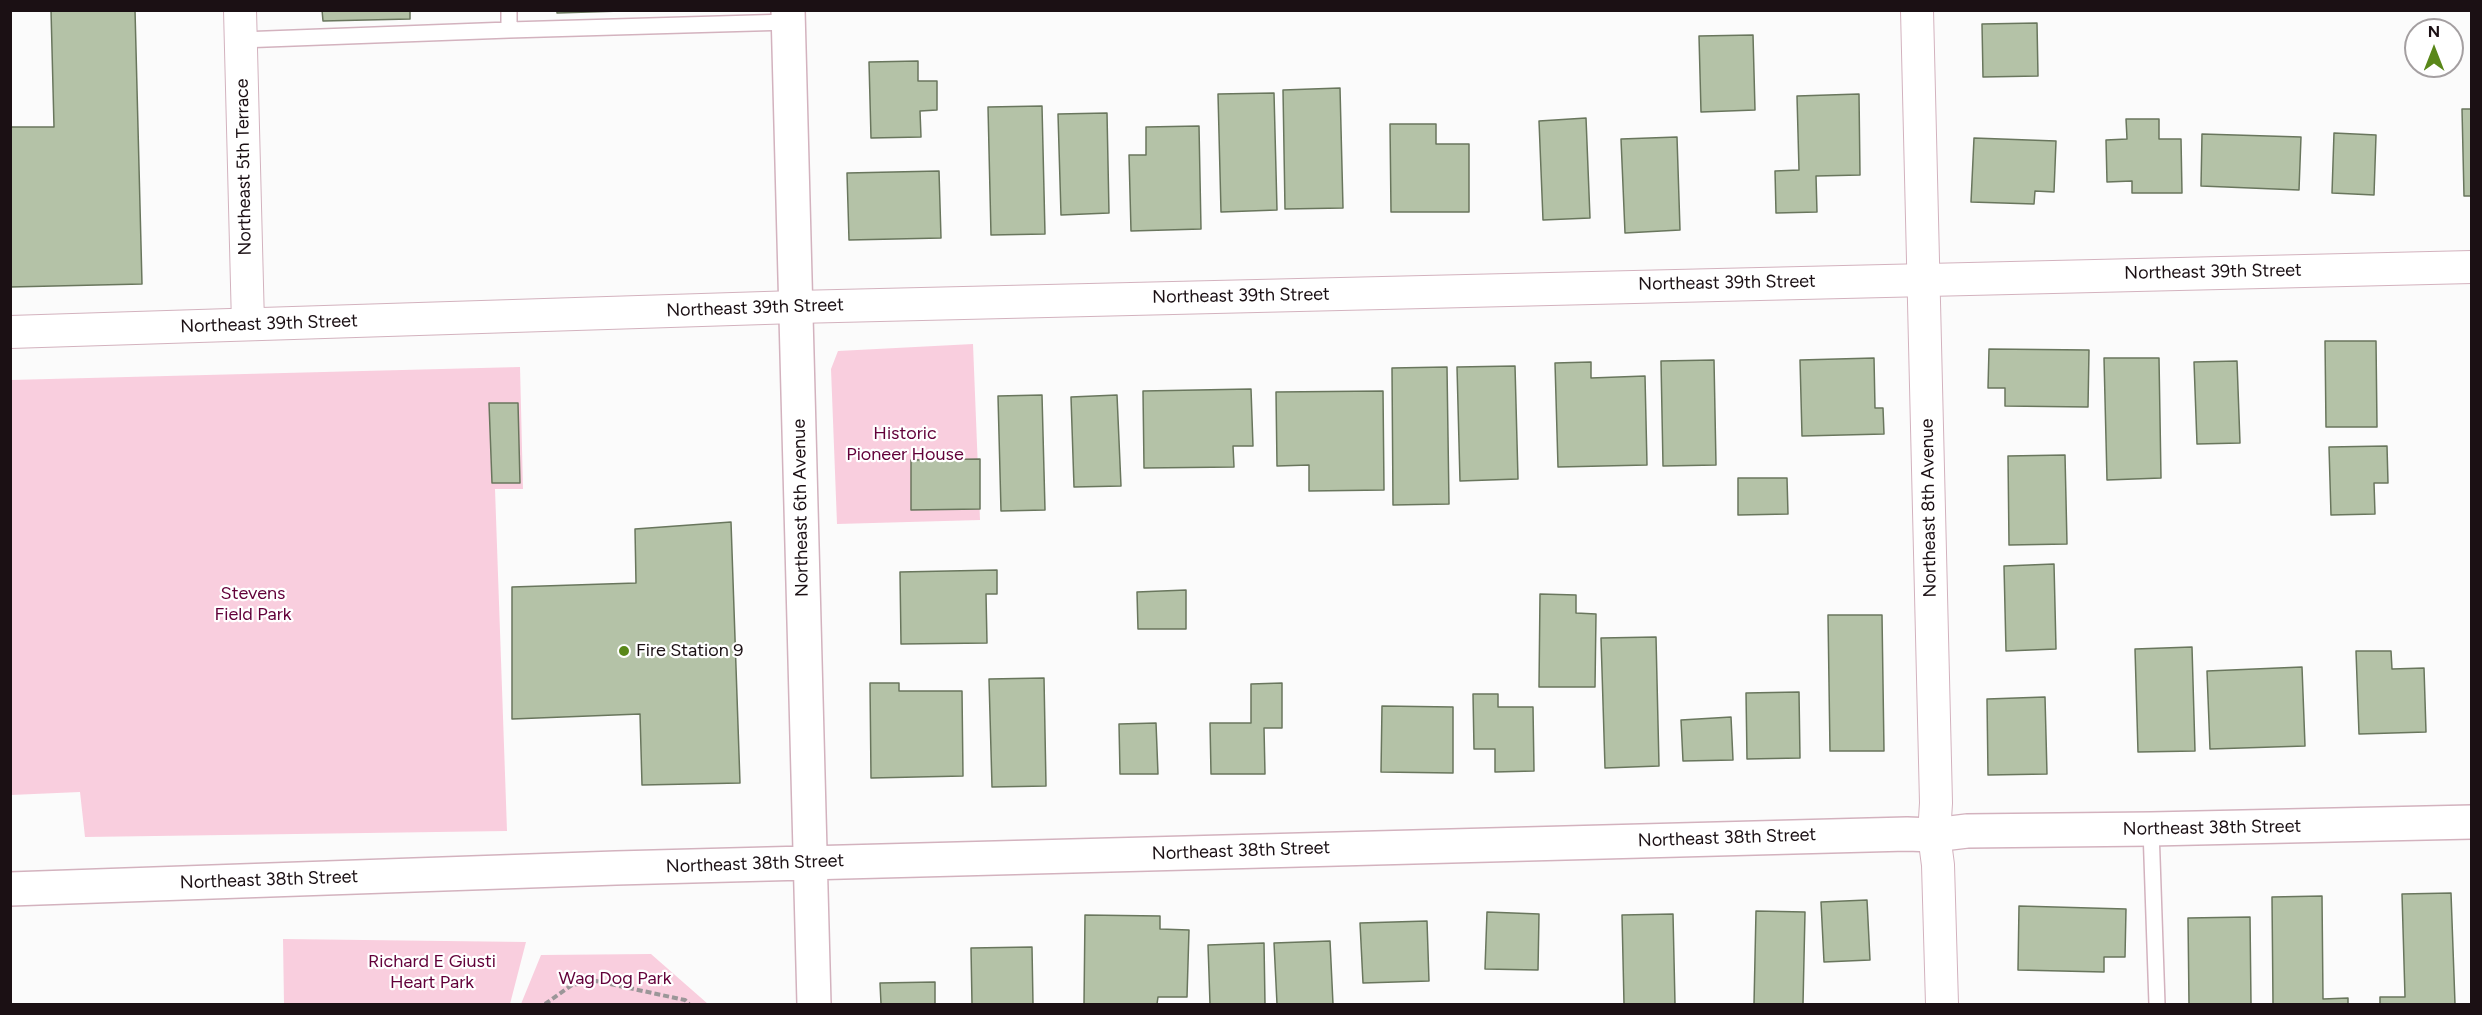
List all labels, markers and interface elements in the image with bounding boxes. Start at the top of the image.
north arrow [2404,18,2464,78]
text: N [2428,22,2440,41]
street label: Northeast 5th Terrace [232,78,256,256]
street label: Northeast 39th Street [2124,260,2302,284]
street label: Northeast 39th Street [1638,271,1816,295]
street label: Northeast 39th Street [1152,284,1330,308]
street label: Northeast 39th Street [666,294,844,322]
street label: Northeast 39th Street [180,310,358,338]
street label: Northeast 8th Avenue [1917,418,1941,598]
street label: Northeast 6th Avenue [789,419,813,597]
park label: Historic Pioneer House [846,423,964,466]
park label: Stevens Field Park [215,583,291,626]
place label: Fire Station 9 [636,640,743,662]
marker: Fire Station 9 [617,644,631,658]
street label: Northeast 38th Street [2123,816,2301,840]
street label: Northeast 38th Street [1637,824,1817,852]
street label: Northeast 38th Street [1151,837,1331,865]
street label: Northeast 38th Street [665,850,845,878]
street label: Northeast 38th Street [179,866,359,894]
park label: Richard E Giusti Heart Park [368,951,496,994]
park label: Wag Dog Park [559,968,671,990]

